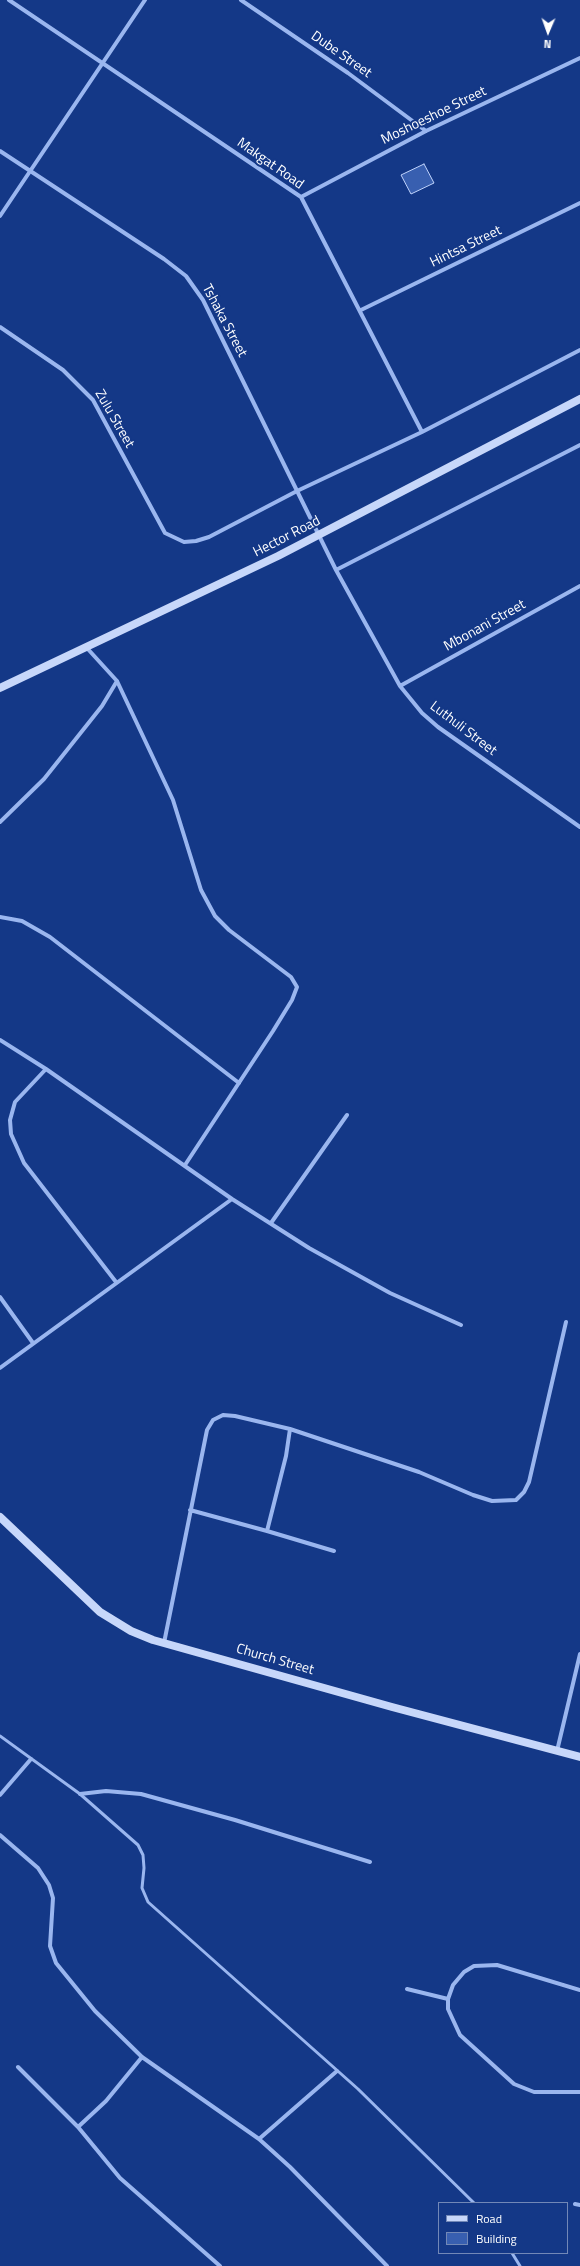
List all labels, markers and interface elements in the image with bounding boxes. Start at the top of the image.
north arrow [528,12,568,52]
street label: Dube Street [307,28,375,82]
text: N [543,36,552,52]
street label: Moshoeshoe Street [379,83,489,149]
street label: Makgat Road [233,135,307,193]
street label: Hintsa Street [427,222,505,272]
street label: Tshaka Street [198,282,250,360]
street label: Zulu Street [91,387,137,451]
street label: Hector Road [251,513,323,561]
street label: Mbonani Street [441,597,529,655]
street label: Luthuli Street [426,698,500,760]
street label: Church Street [234,1641,316,1679]
legend [438,2202,568,2254]
text: Road [476,2209,502,2228]
text: Building [476,2229,517,2248]

